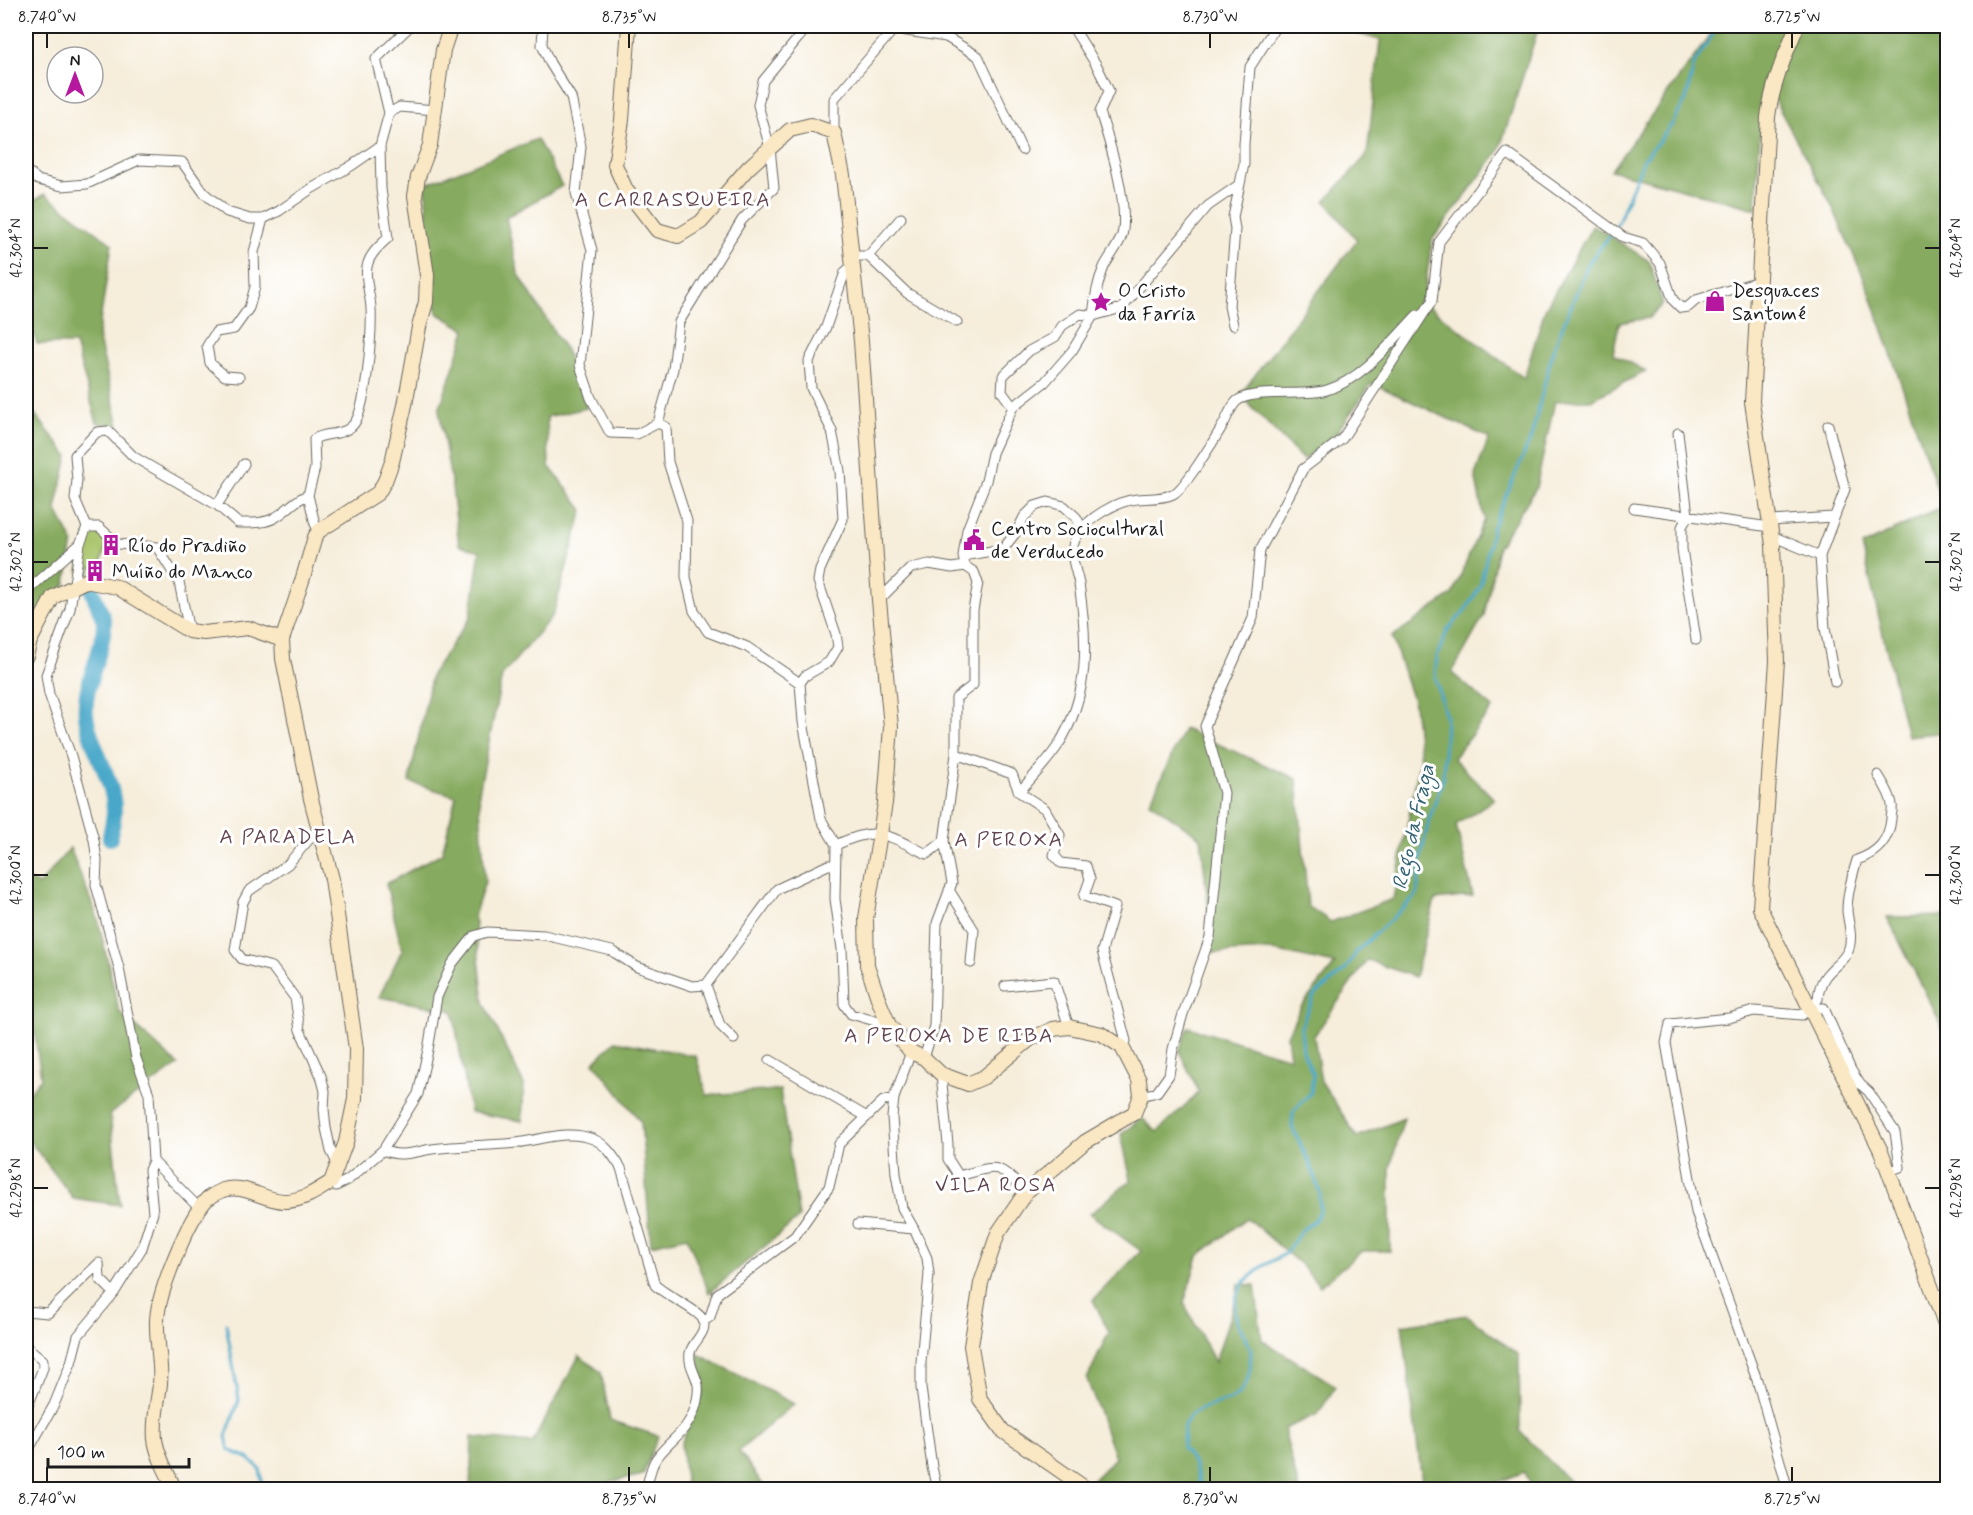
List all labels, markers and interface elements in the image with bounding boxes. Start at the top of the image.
text: 8.740°W [18,8,76,28]
text: 8.735°W [602,8,656,28]
text: 8.730°W [1182,8,1238,28]
text: 8.725°W [1764,8,1820,28]
north arrow [45,45,105,105]
text: N [70,51,80,72]
district label: A CARRASQUEIRA [575,186,771,214]
text: 42.304°N [7,218,27,278]
text: 42.304°N [1947,218,1967,278]
place label: O Cristo da Farria [1118,278,1196,328]
place label: Desguaces Santomé [1732,278,1820,328]
shop icon: Desguaces Santomé [1703,289,1727,313]
place icon: O Cristo da Farria [1089,290,1113,314]
place label: Centro Sociocultural de Verducedo [991,516,1164,566]
public building icon: Centro Sociocultural de Verducedo [962,528,986,552]
text: 42.302°N [7,532,27,592]
text: 42.302°N [1947,532,1967,592]
building icon: Río do Pradiño [99,533,123,557]
place label: Río do Pradiño [128,533,247,560]
building icon: Muíño do Manco [83,559,107,583]
place label: Muíño do Manco [112,559,253,586]
water label: Rego da Fraga [1386,762,1444,893]
district label: A PARADELA [219,823,357,851]
district label: A PEROXA [954,826,1064,854]
text: 42.300°N [7,845,27,905]
text: 42.300°N [1947,845,1967,905]
district label: A PEROXA DE RIBA [844,1022,1054,1050]
text: 42.298°N [7,1158,27,1218]
text: 42.298°N [1947,1158,1967,1218]
district label: VILA ROSA [935,1171,1057,1199]
scale bar [48,1431,189,1469]
text: 100 m [57,1441,105,1465]
text: 8.740°W [18,1490,76,1510]
text: 8.735°W [602,1490,656,1510]
text: 8.730°W [1182,1490,1238,1510]
text: 8.725°W [1764,1490,1820,1510]

